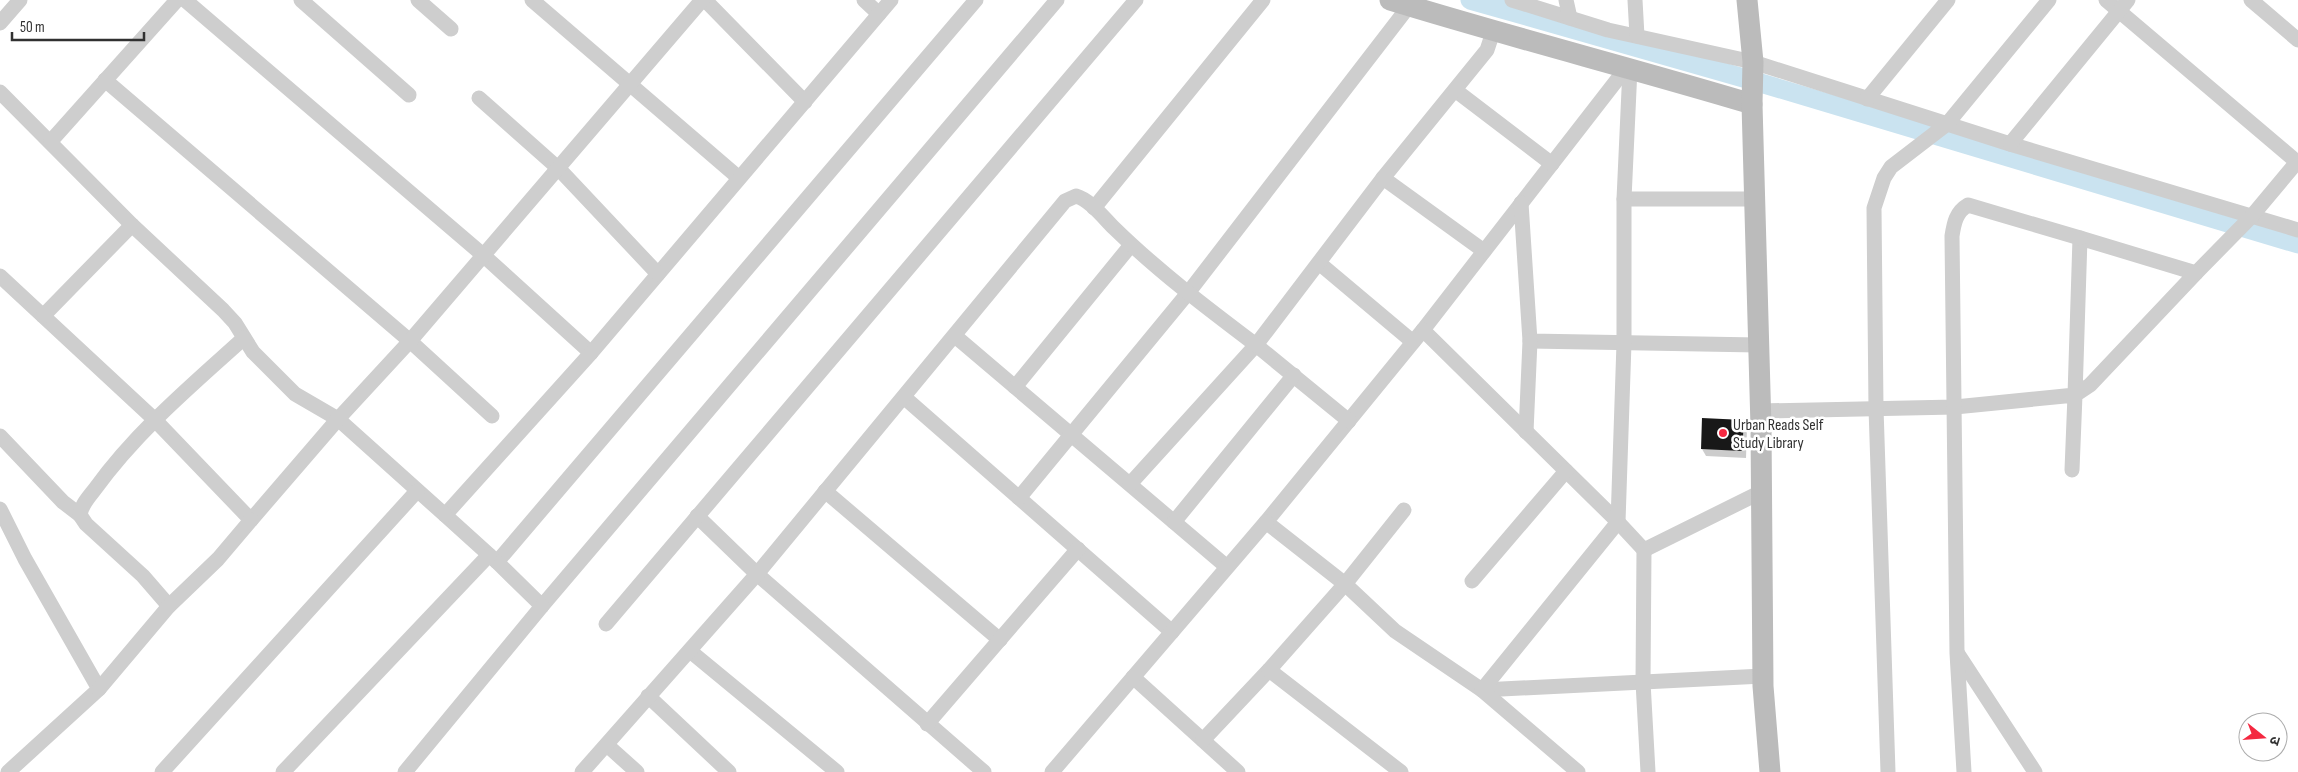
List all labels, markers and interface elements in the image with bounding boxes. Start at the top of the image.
scale bar [12,10,145,42]
text: 50 m [20,18,45,37]
place label: Urban Reads Self Study Library [1733,416,1824,453]
marker: Urban Reads Self Study Library [1717,427,1729,439]
north arrow [2238,712,2288,762]
text: उ [2265,734,2284,748]

